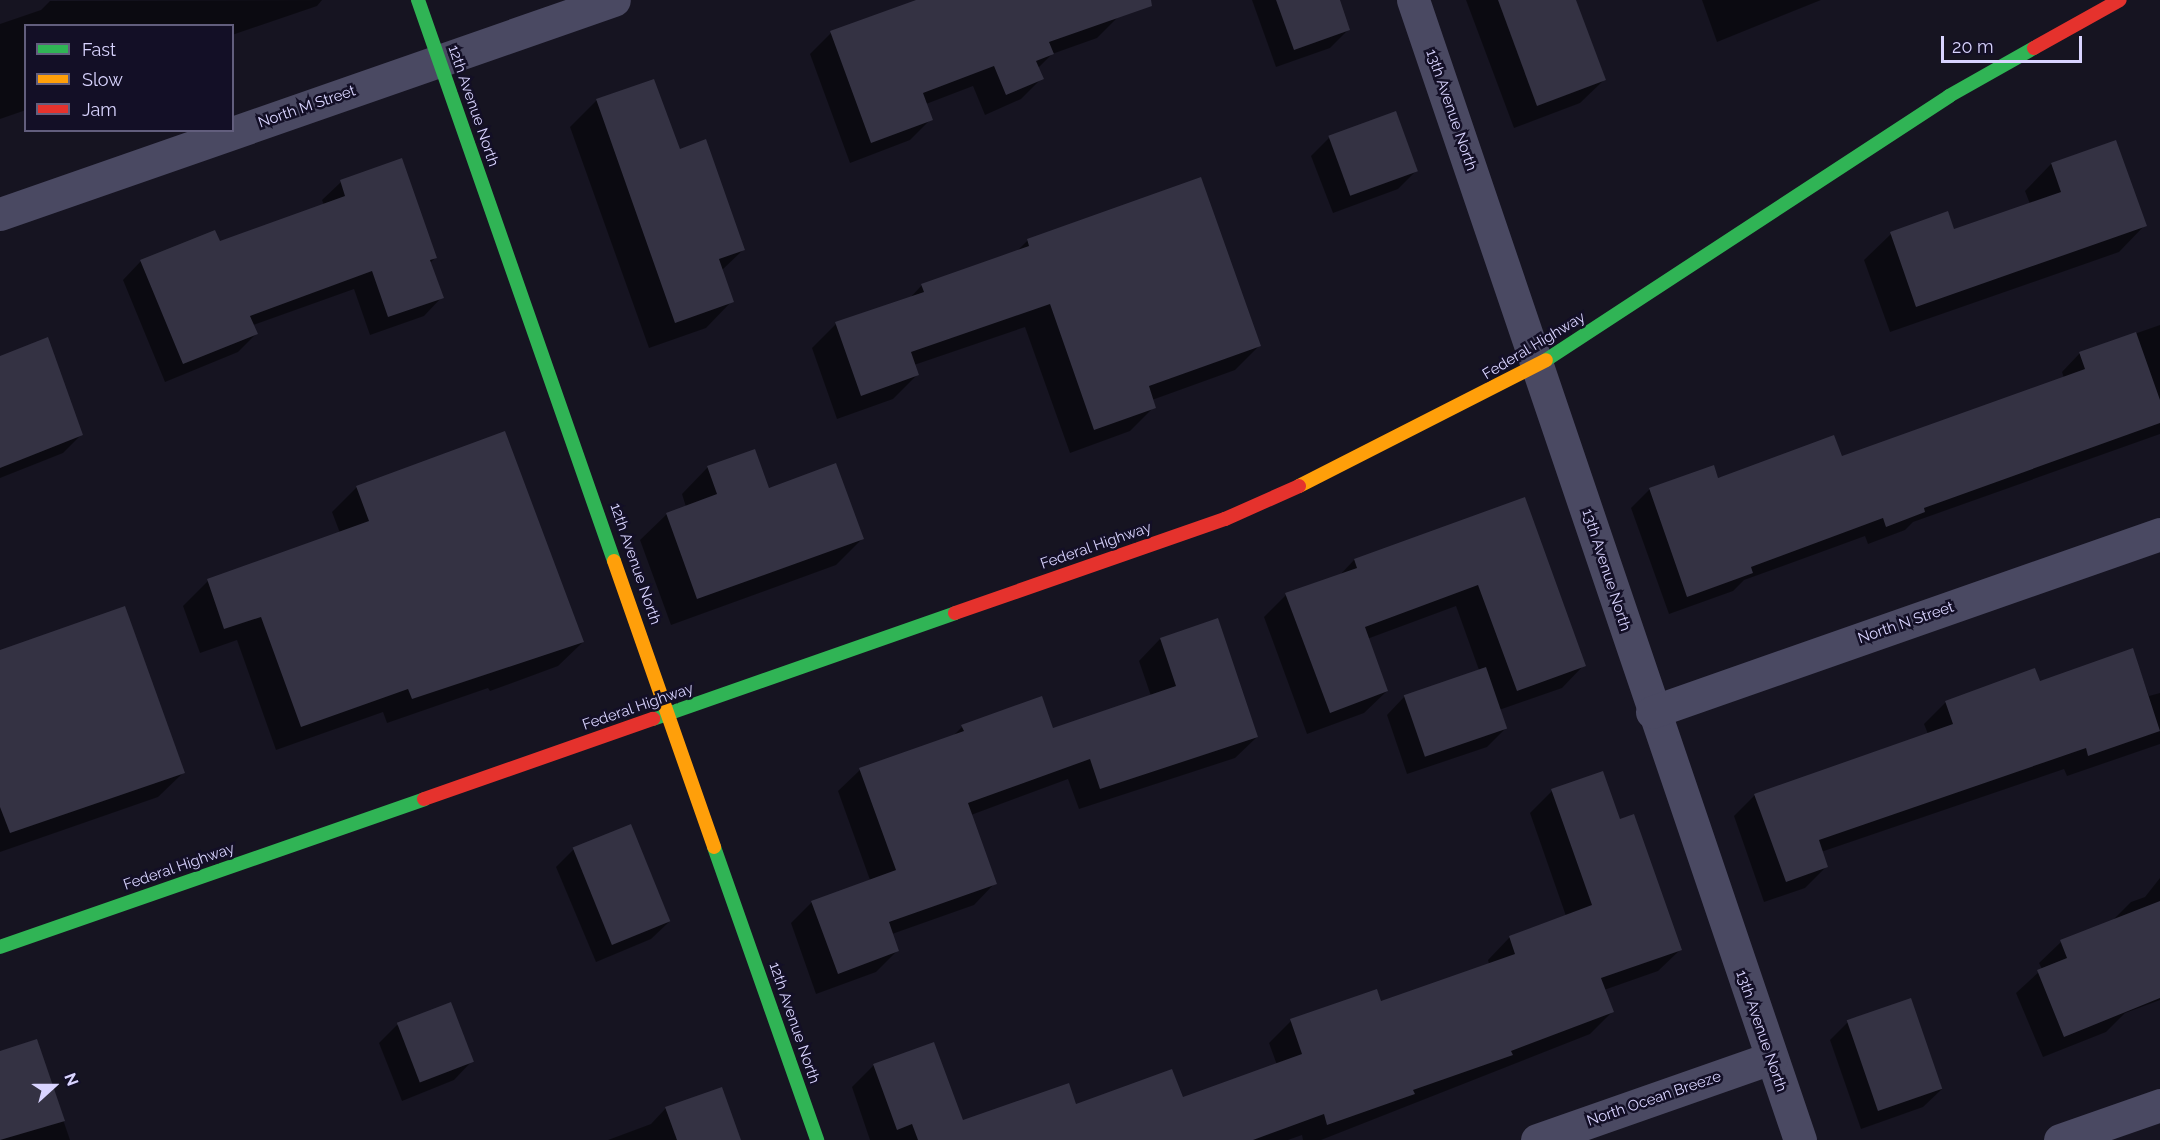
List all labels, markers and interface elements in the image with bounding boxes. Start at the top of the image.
legend [24,24,234,132]
scale bar [1944,24,2085,62]
text: 20 m [1952,36,1994,57]
text: Fast [82,39,116,60]
street label: 12th Avenue North [444,43,502,169]
street label: 13th Avenue North [1422,47,1480,173]
text: Slow [82,69,123,90]
street label: North M Street [256,82,358,132]
text: Jam [82,99,117,120]
street label: Federal Highway [1479,308,1589,384]
street label: 12th Avenue North [606,501,664,627]
street label: 13th Avenue North [1578,506,1634,634]
street label: Federal Highway [1038,518,1154,574]
street label: North N Street [1856,598,1956,648]
street label: Federal Highway [580,679,696,735]
street label: Federal Highway [121,839,237,895]
street label: 12th Avenue North [765,960,823,1086]
street label: 13th Avenue North [1732,968,1790,1094]
north arrow [24,1056,84,1116]
street label: North Ocean Breeze [1585,1068,1723,1130]
text: N [60,1070,82,1088]

